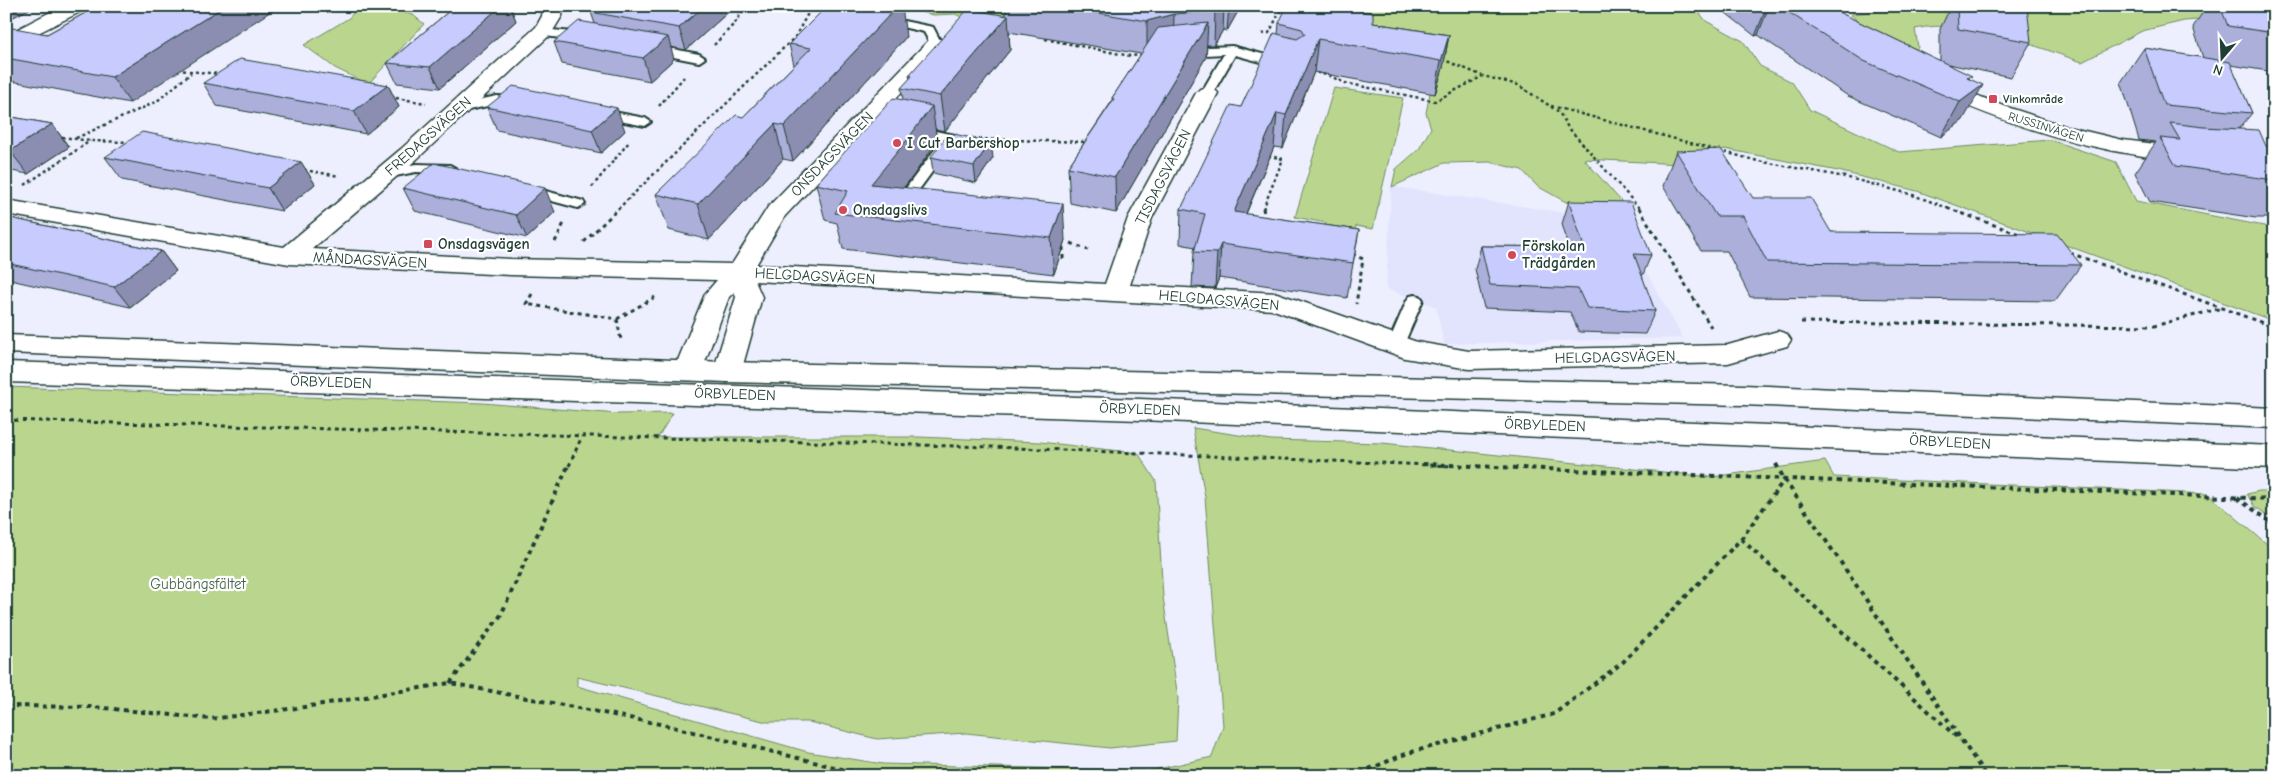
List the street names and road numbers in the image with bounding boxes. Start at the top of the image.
street label: FREDAGSVÄGEN [381,93,475,179]
street label: ONSDAGSVÄGEN [787,108,877,200]
street label: RUSSINVÄGEN [2007,109,2085,145]
street label: TISDAGSVÄGEN [1131,126,1195,228]
street label: MÅNDAGSVÄGEN [312,247,428,272]
street label: HELGDAGSVÄGEN [754,264,876,288]
street label: HELGDAGSVÄGEN [1158,286,1280,314]
street label: HELGDAGSVÄGEN [1554,347,1676,367]
street label: ÖRBYLEDEN [290,372,372,392]
street label: ÖRBYLEDEN [694,384,776,404]
street label: ÖRBYLEDEN [1099,399,1181,419]
street label: ÖRBYLEDEN [1504,415,1586,435]
street label: ÖRBYLEDEN [1909,431,1991,453]

